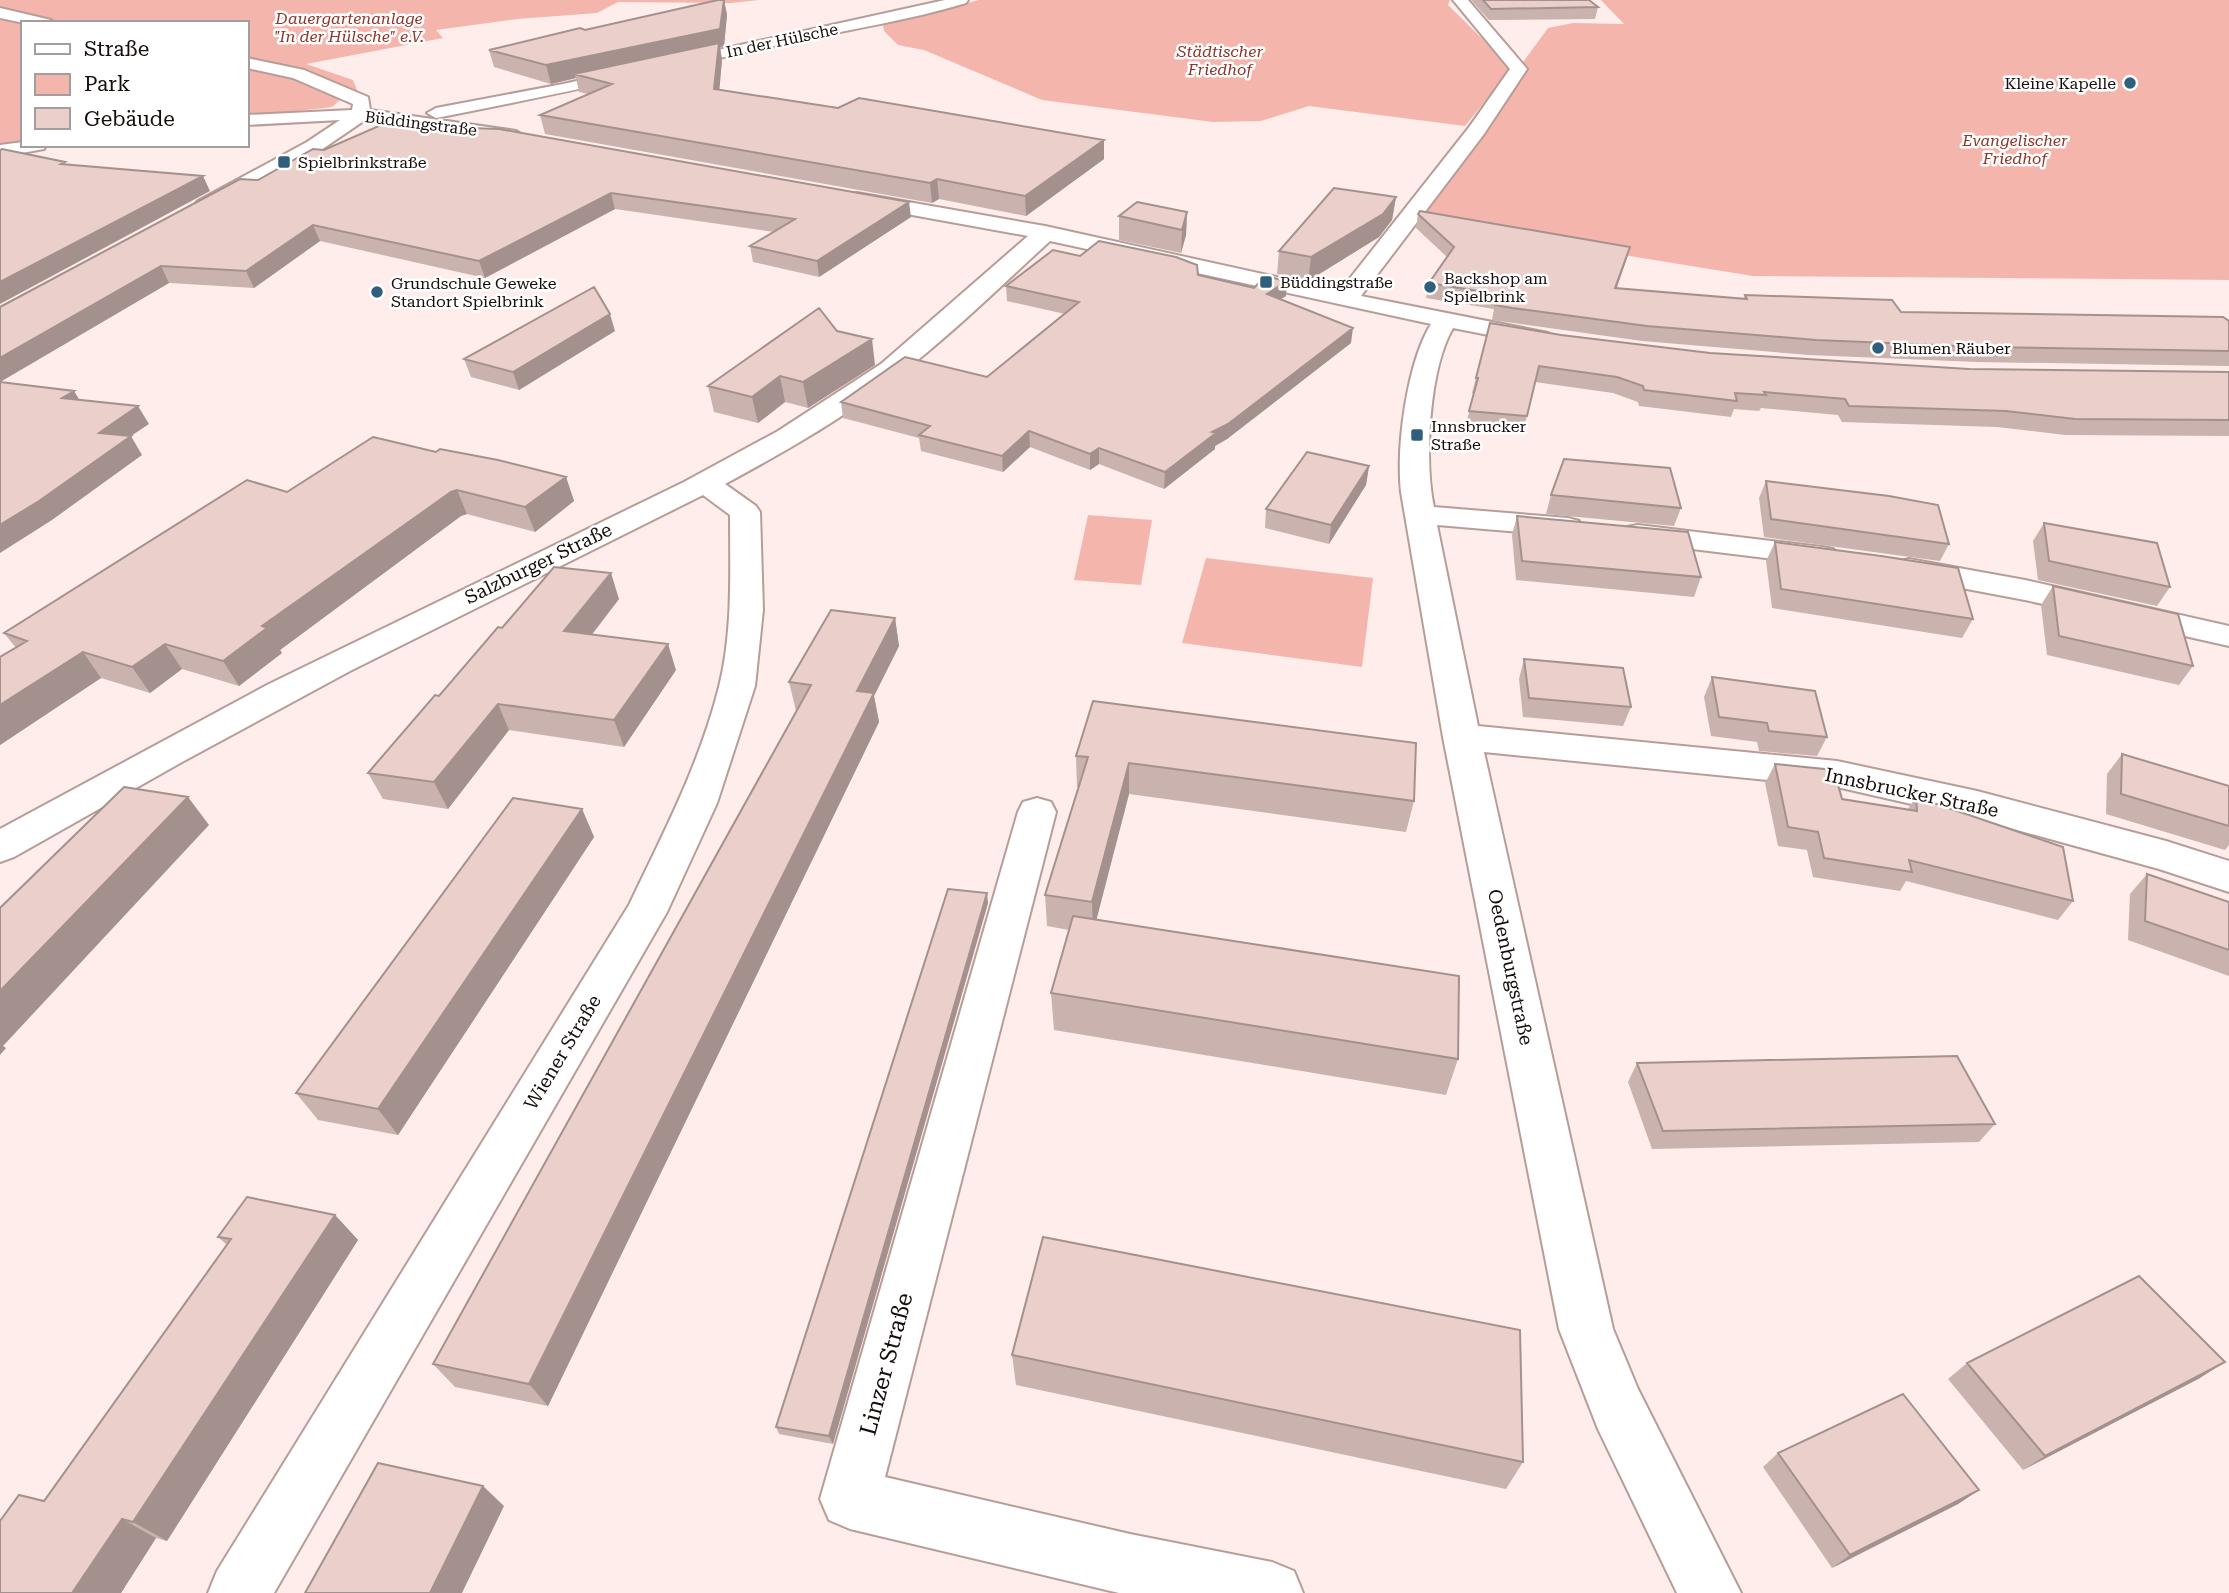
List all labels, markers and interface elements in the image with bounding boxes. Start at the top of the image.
park label: Dauergartenanlage "In der Hülsche" e.V. [274,9,424,46]
street label: In der Hülsche [724,19,840,62]
legend [21,21,248,147]
text: Straße [84,37,149,61]
park label: Städtischer Friedhof [1176,42,1263,79]
text: Park [84,72,130,96]
place label: Kleine Kapelle [2005,74,2116,93]
marker: Kleine Kapelle [2122,75,2138,91]
text: Gebäude [84,107,175,131]
street label: Büddingstraße [364,107,478,140]
park label: Evangelischer Friedhof [1961,131,2068,168]
place label: Spielbrinkstraße [298,153,427,172]
marker: Spielbrinkstraße [276,154,292,170]
place label: Backshop am Spielbrink [1444,269,1548,306]
place label: Büddingstraße [1280,273,1393,292]
place label: Grundschule Geweke Standort Spielbrink [391,274,557,311]
marker: Büddingstraße [1258,274,1274,290]
marker: Backshop am Spielbrink [1422,279,1438,295]
marker: Grundschule Geweke Standort Spielbrink [369,284,385,300]
place label: Blumen Räuber [1892,339,2011,358]
marker: Blumen Räuber [1870,340,1886,356]
place label: Innsbrucker Straße [1431,417,1527,454]
marker: Innsbrucker Straße [1409,427,1425,443]
street label: Salzburger Straße [461,518,616,609]
street label: Innsbrucker Straße [1823,763,2001,822]
street label: Oedenburgstraße [1483,887,1538,1047]
street label: Wiener Straße [519,991,606,1114]
street label: Linzer Straße [854,1290,918,1438]

